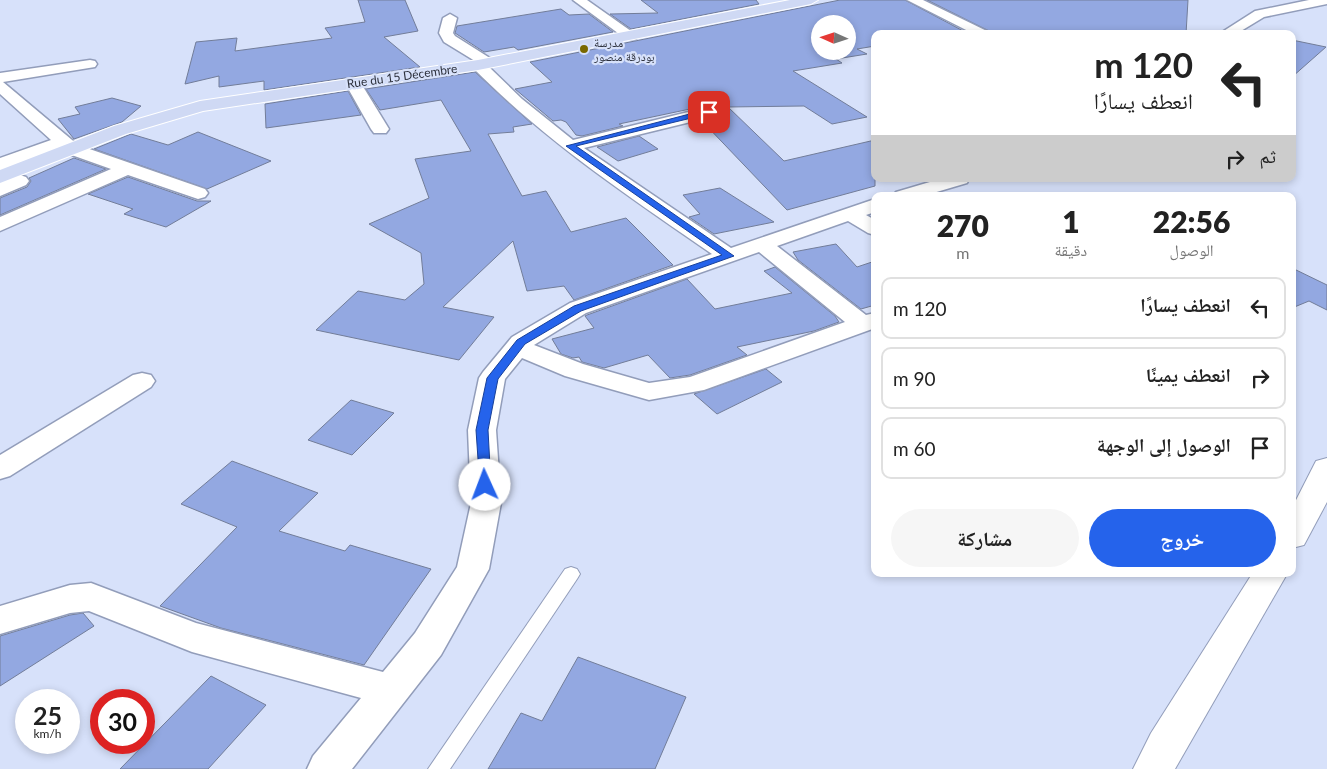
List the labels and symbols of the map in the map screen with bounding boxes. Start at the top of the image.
north arrow [811,15,856,60]
place label: مدرسة بودرقة منصور [593,35,655,64]
marker: مدرسة بودرقة منصور [578,43,590,55]
street label: Rue du 15 Décembre [346,61,458,91]
pin [688,91,730,133]
position arrow [458,458,510,510]
speed limit sign: 30 [90,689,155,754]

